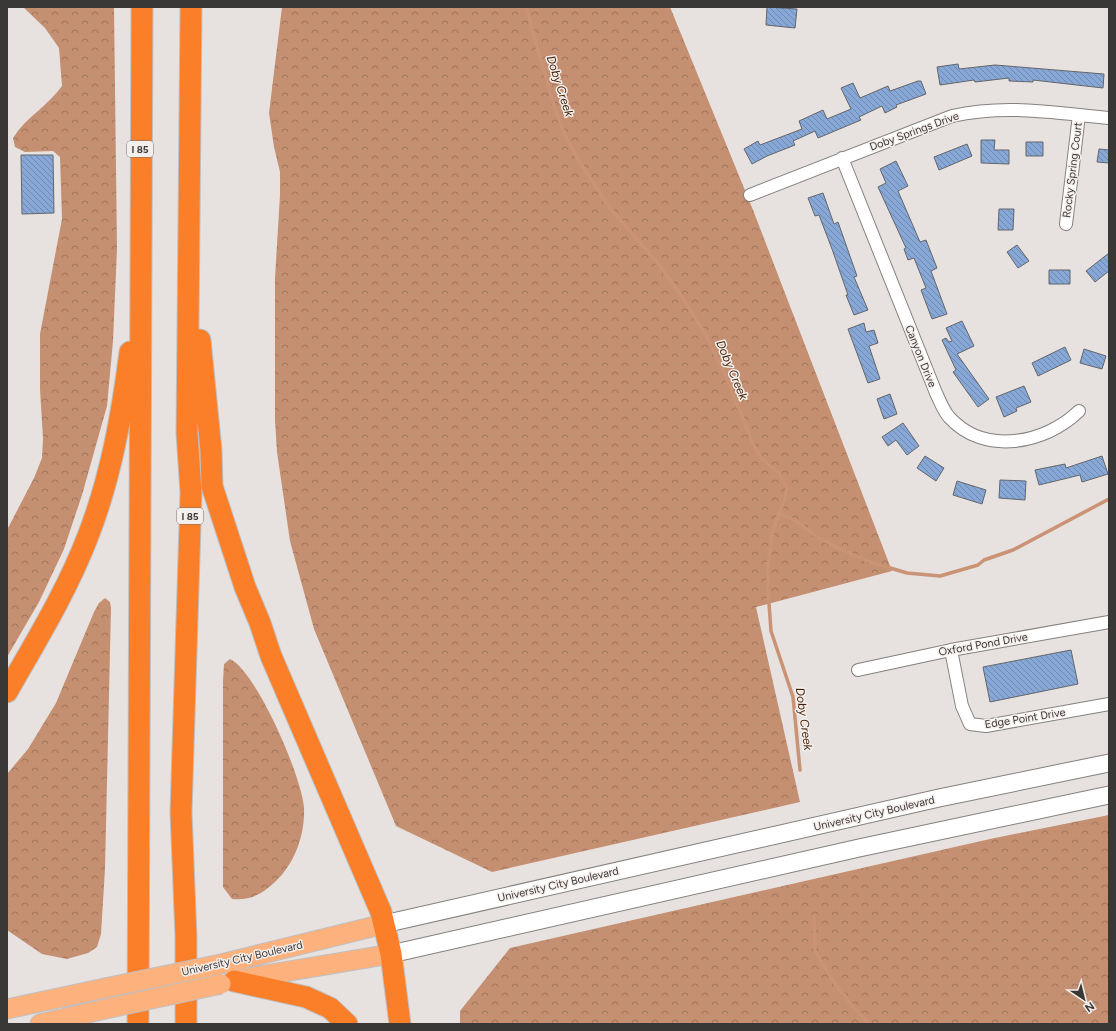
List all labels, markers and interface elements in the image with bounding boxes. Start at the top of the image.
water label: Doby Creek [544,54,577,119]
street label: Doby Springs Drive [868,109,961,154]
street label: Rocky Spring Court [1060,122,1085,219]
road number: I 85 [127,141,153,157]
street label: Canyon Drive [902,323,939,389]
water label: Doby Creek [713,338,751,403]
road number: I 85 [177,508,203,524]
street label: Oxford Pond Drive [937,630,1029,659]
water label: Doby Creek [793,687,815,752]
street label: Edge Point Drive [984,706,1066,731]
street label: University City Boulevard [812,793,936,834]
street label: University City Boulevard [496,864,620,905]
street label: University City Boulevard [180,938,304,979]
north arrow [1064,979,1104,1019]
text: N [1082,999,1097,1015]

